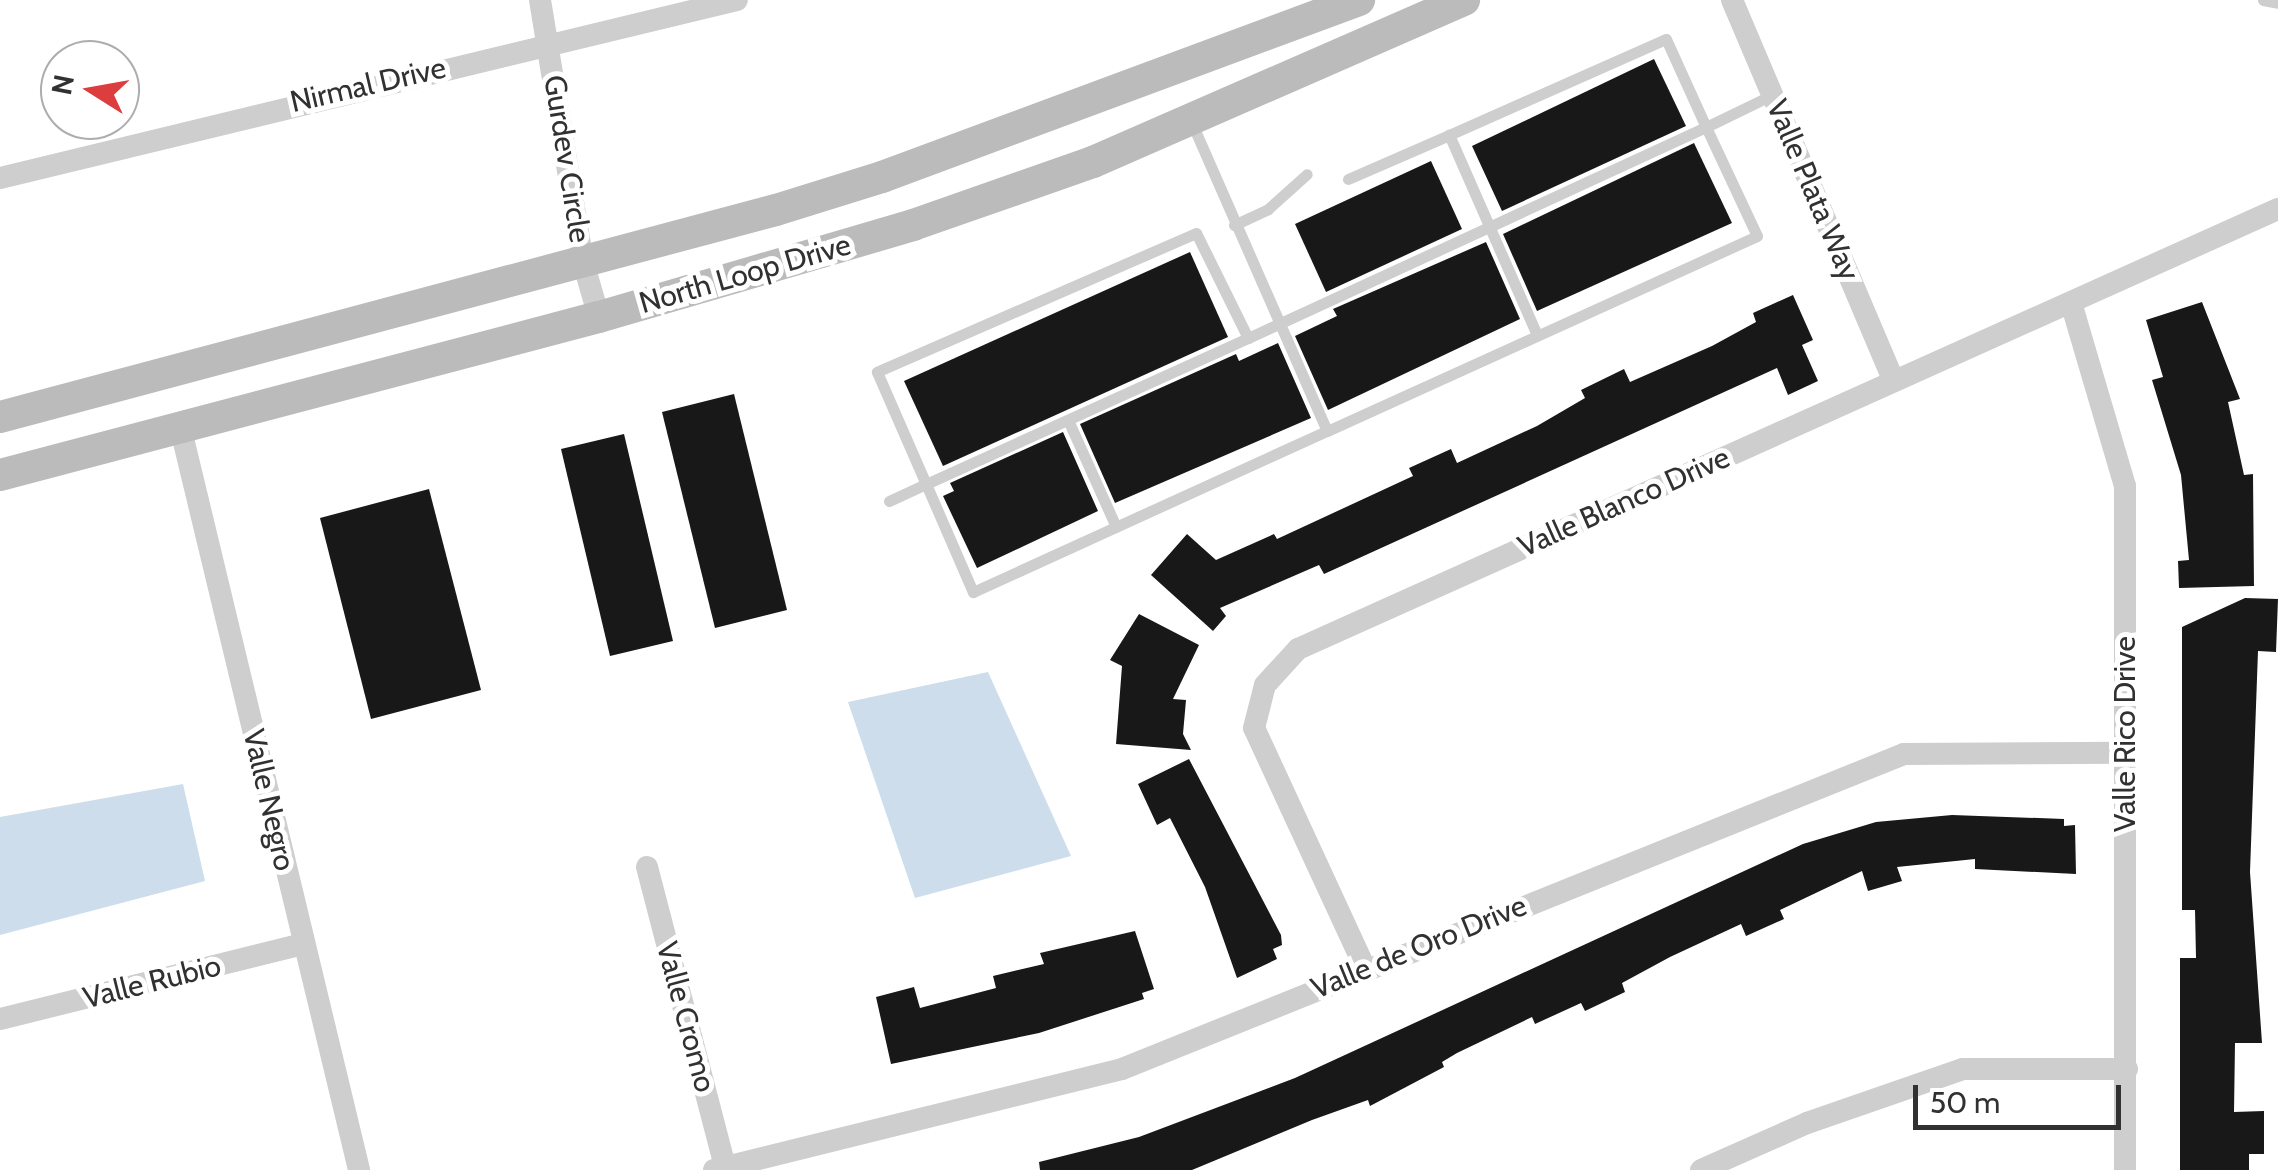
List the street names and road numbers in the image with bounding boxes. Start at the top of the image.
street label: Nirmal Drive [287,50,449,120]
street label: Gurdev Circle [536,73,598,245]
street label: Valle Plata Way [1759,94,1867,286]
street label: North Loop Drive [635,227,855,321]
street label: Valle Blanco Drive [1513,439,1735,565]
street label: Valle Rico Drive [2107,636,2143,832]
street label: Valle Negro [235,726,303,874]
street label: Valle de Oro Drive [1306,887,1532,1007]
street label: Valle Cromo [649,938,723,1096]
street label: Valle Rubio [79,948,225,1016]

